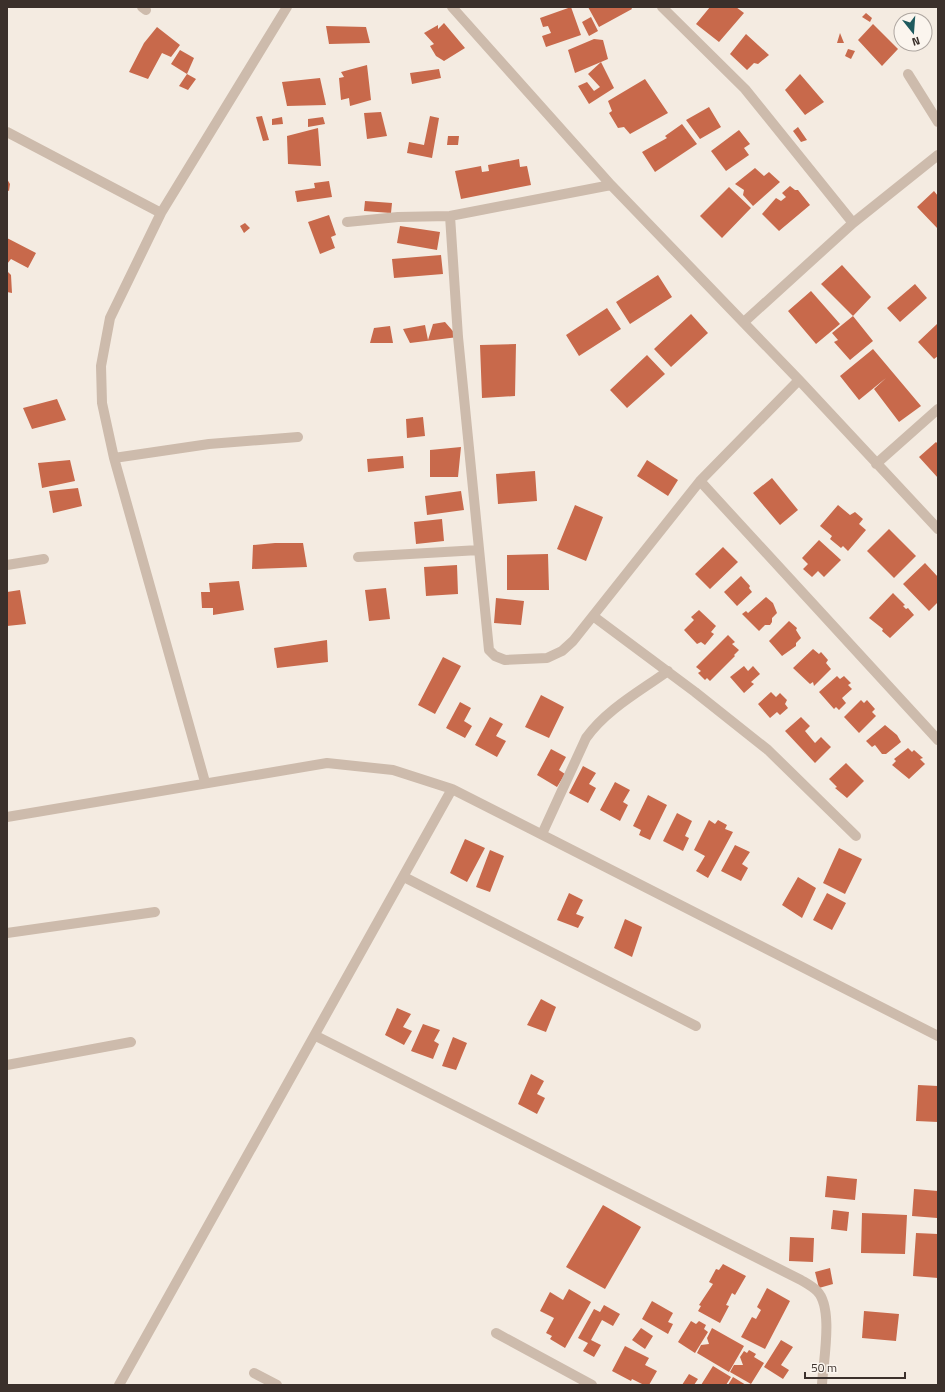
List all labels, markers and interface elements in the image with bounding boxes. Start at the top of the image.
north arrow [893,12,933,52]
text: N [910,33,922,50]
scale bar [805,1354,905,1380]
text: 50 m [811,1358,837,1377]

